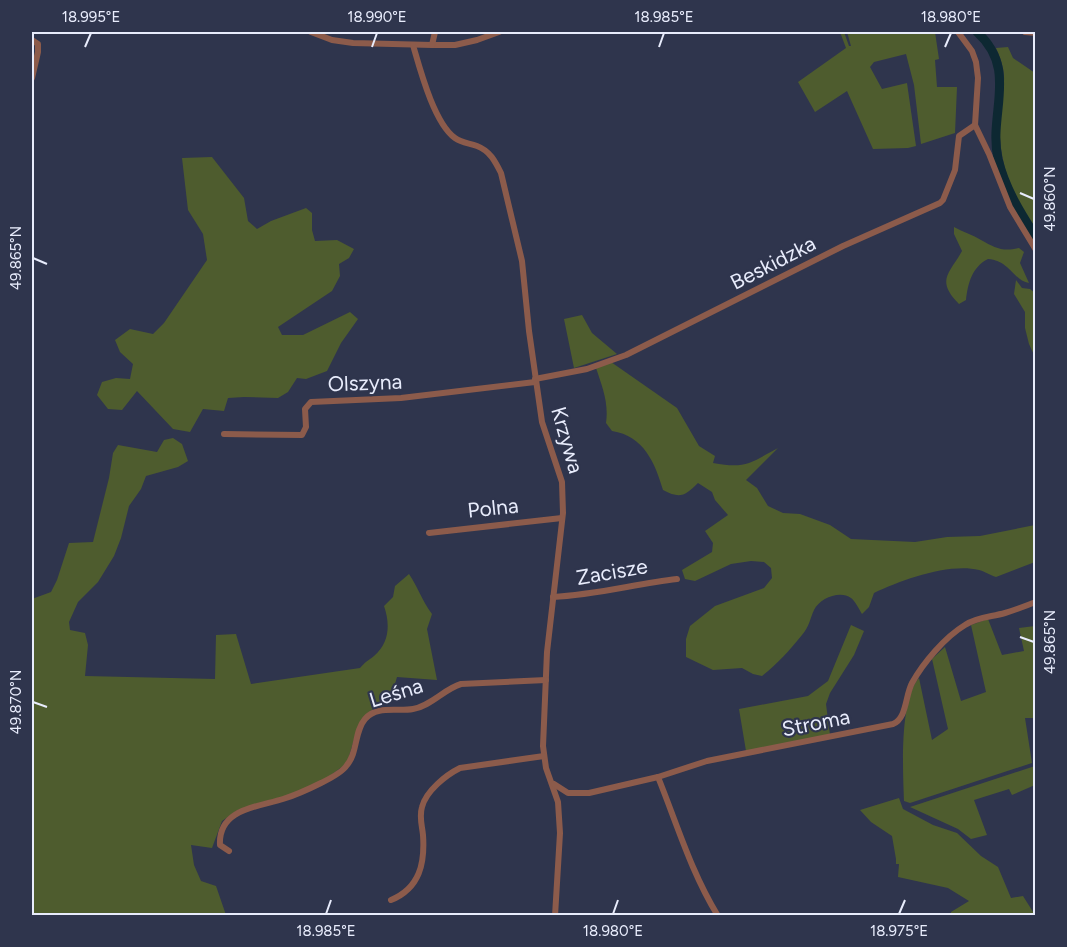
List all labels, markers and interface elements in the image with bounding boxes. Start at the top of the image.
text: 18.995°E [62,8,120,26]
text: 18.990°E [347,8,407,26]
text: 18.985°E [634,8,694,26]
text: 18.980°E [921,8,981,26]
text: 49.860°N [1041,166,1059,232]
text: 49.865°N [7,226,25,290]
street label: Beskidzka [726,230,820,295]
street label: Olszyna [327,369,403,396]
street label: Krzywa [546,404,589,476]
street label: Polna [466,492,520,523]
street label: Zacisze [574,553,650,590]
text: 49.865°N [1041,610,1059,674]
text: 49.870°N [7,670,25,734]
street label: Leśna [366,673,426,712]
street label: Stroma [780,704,852,741]
text: 18.985°E [296,922,356,940]
text: 18.980°E [583,922,643,940]
text: 18.975°E [870,922,928,940]

